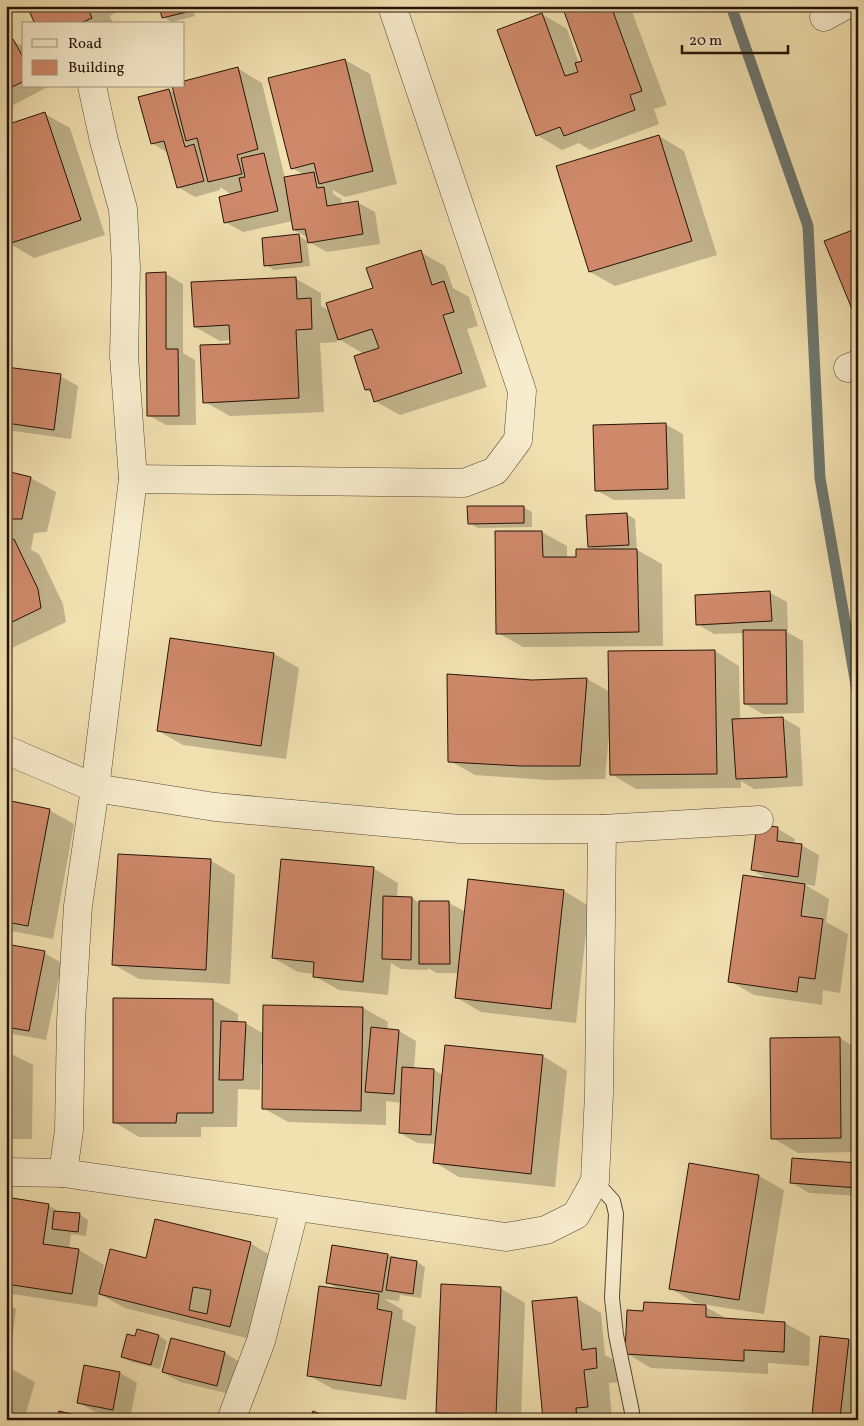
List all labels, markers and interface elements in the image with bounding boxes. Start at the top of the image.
legend [22,22,185,88]
scale bar [682,22,788,54]
text: 20 m [689,31,722,52]
text: Road [68,34,102,55]
text: Building [68,58,125,79]

